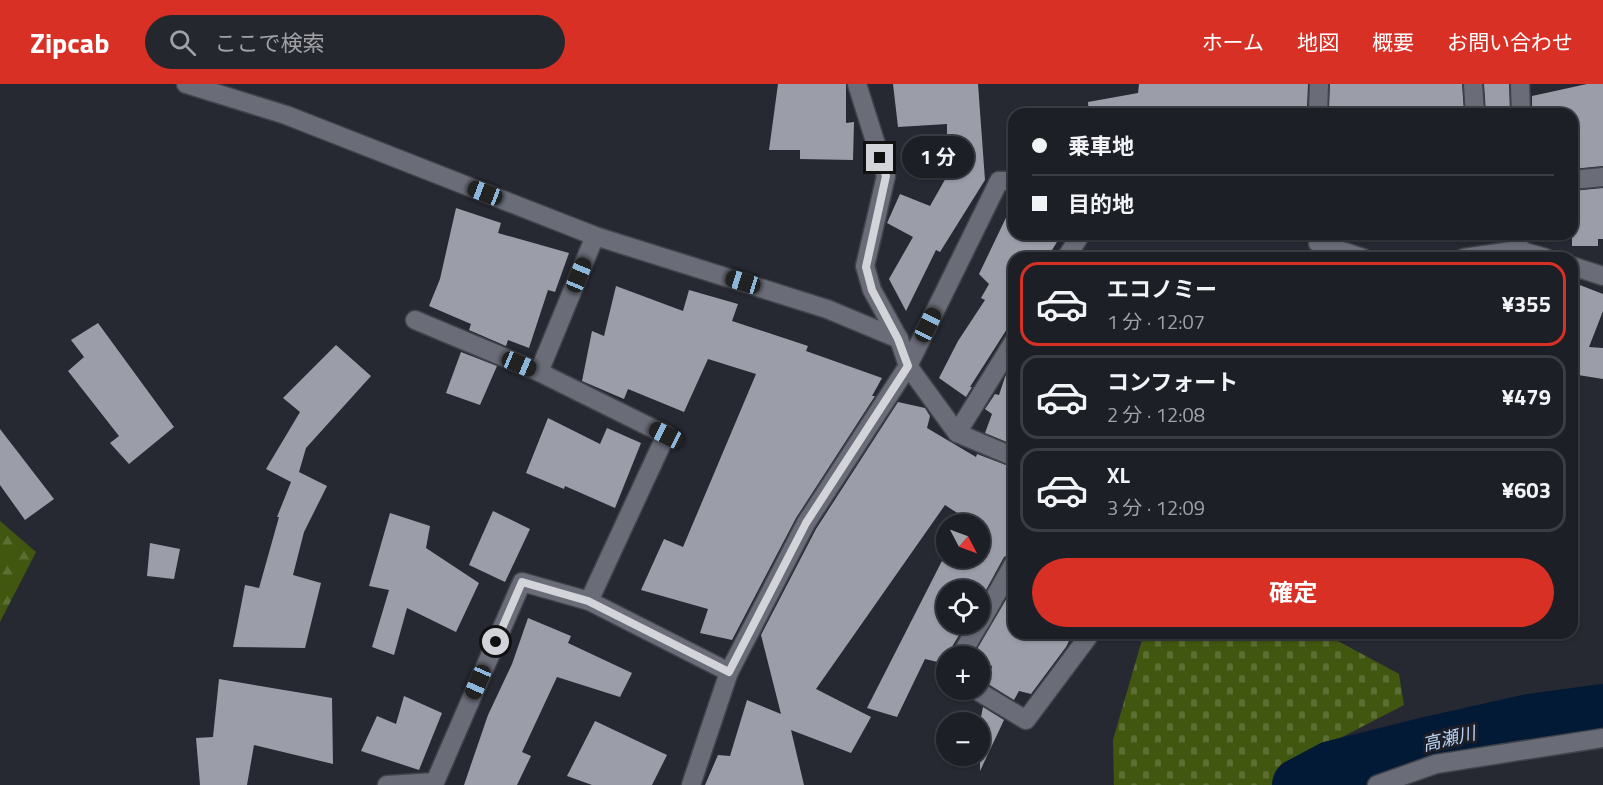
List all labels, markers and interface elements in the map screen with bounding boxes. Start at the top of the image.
search box [145,15,565,69]
text: Zipcab [30,21,109,64]
icon: search [166,26,199,59]
text: ここで検索 [214,26,324,60]
text: ホーム [1202,26,1264,58]
text: 地図 [1297,26,1339,58]
text: 概要 [1372,26,1414,58]
text: お問い合わせ [1447,26,1573,58]
text: 乗車地 [1068,129,1134,163]
callout: 1 分 [901,137,973,179]
text: 1 分 [920,141,956,172]
route end [866,144,893,171]
car [465,178,505,208]
text: 目的地 [1068,187,1134,221]
car [564,255,594,295]
car [723,268,763,296]
text: エコノミー [1107,272,1217,306]
icon: car [1035,277,1089,331]
text: ¥355 [1502,287,1551,321]
car [912,305,944,345]
text: 1 分 · 12:07 [1107,306,1205,337]
car [499,349,539,379]
text: コンフォート [1107,365,1238,399]
icon: car [1035,370,1089,424]
text: ¥479 [1502,380,1551,414]
text: 2 分 · 12:08 [1107,399,1205,430]
car [646,419,686,451]
text: XL [1107,458,1130,492]
icon: car [1035,463,1089,517]
text: ¥603 [1502,473,1551,507]
text: 3 分 · 12:09 [1107,492,1205,523]
north arrow [936,514,990,568]
map controls [936,514,990,766]
button: 確定 [1032,558,1554,627]
button: locate [936,580,990,634]
route start [482,628,509,655]
button: + [936,646,990,700]
car [462,662,494,702]
button: − [936,712,990,766]
water label: 高瀬川 [1420,719,1480,758]

